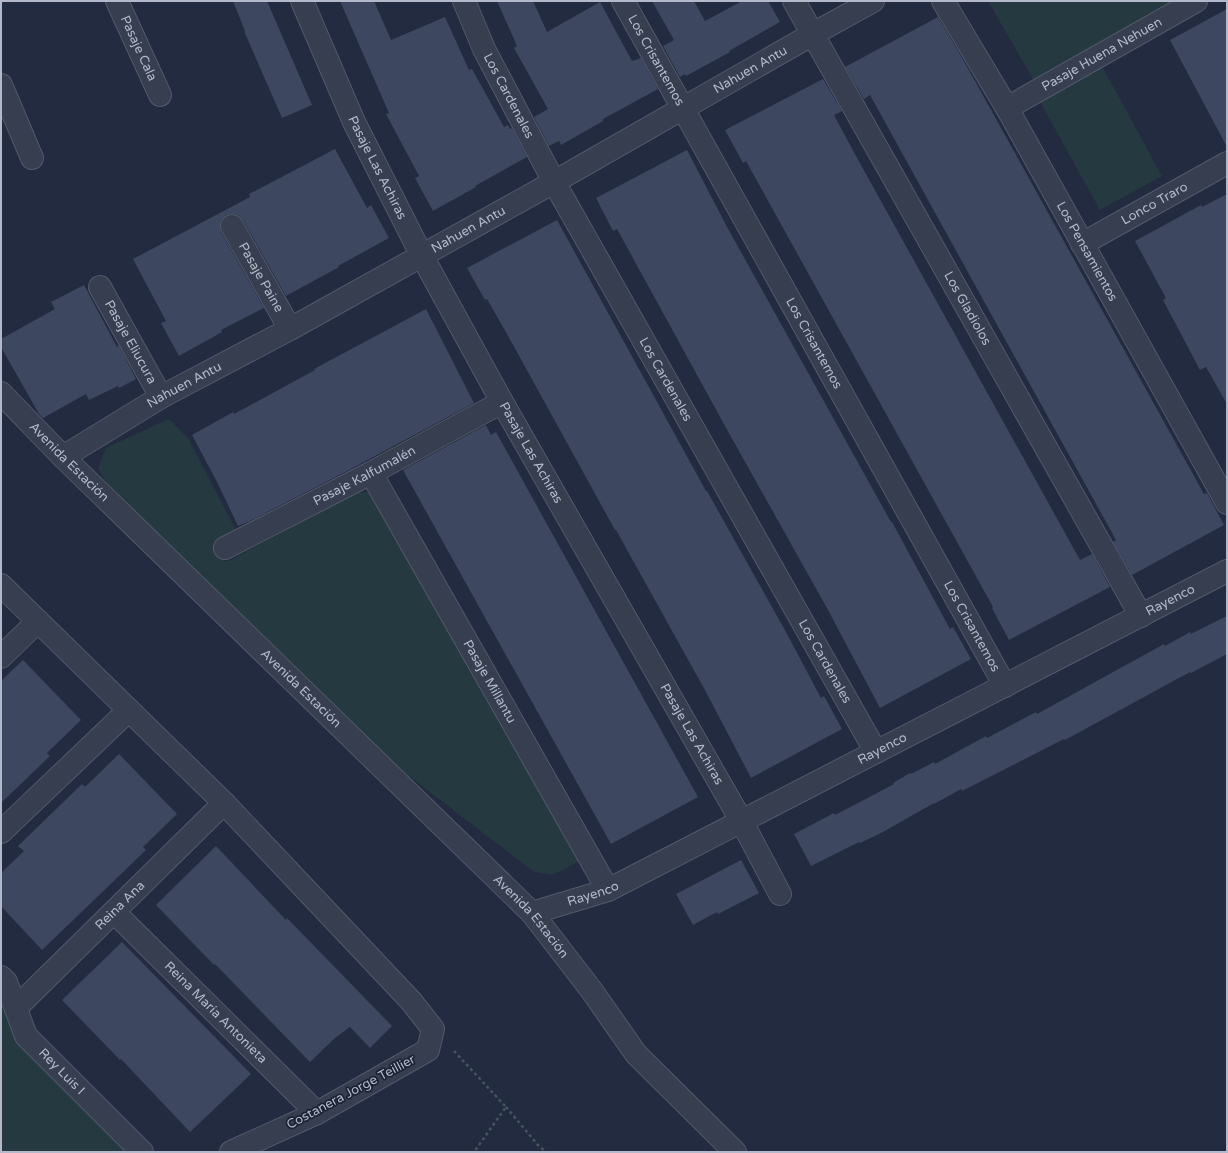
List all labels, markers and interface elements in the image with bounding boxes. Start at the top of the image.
street label: Los Crisantemos [624,12,688,109]
street label: Pasaje Cala [117,13,161,84]
street label: Pasaje Huena Nehuen [1039,14,1165,95]
street label: Nahuen Antu [711,42,790,97]
street label: Los Cardenales [480,51,538,141]
street label: Pasaje Las Achiras [344,114,410,222]
street label: Lonco Traro [1118,179,1191,228]
street label: Los Pensamientos [1053,199,1121,304]
street label: Nahuen Antu [429,203,508,257]
street label: Pasaje Paine [235,240,287,315]
street label: Los Gladiolos [940,269,995,348]
street label: Los Crisantemos [782,295,846,392]
street label: Pasaje Eliucura [101,297,160,387]
street label: Los Cardenales [635,335,696,424]
street label: Nahuen Antu [144,359,224,412]
street label: Pasaje Las Achiras [496,399,566,506]
street label: Avenida Estación [26,419,112,505]
street label: Pasaje Kalfumalén [311,442,418,509]
street label: Los Crisantemos [940,578,1004,675]
street label: Rayenco [1143,581,1198,620]
street label: Los Cardenales [795,617,855,706]
street label: Pasaje Millantu [460,637,520,726]
street label: Avenida Estación [257,646,345,731]
street label: Pasaje Las Achiras [657,681,727,788]
street label: Rayenco [855,729,910,768]
street label: Avenida Estación [490,871,572,961]
street label: Reina Ana [92,878,148,933]
street label: Rayenco [565,878,622,910]
street label: Reina María Antonieta [161,958,270,1067]
street label: Rey Luis I [35,1045,88,1098]
street label: Costanera Jorge Teillier [284,1051,418,1133]

